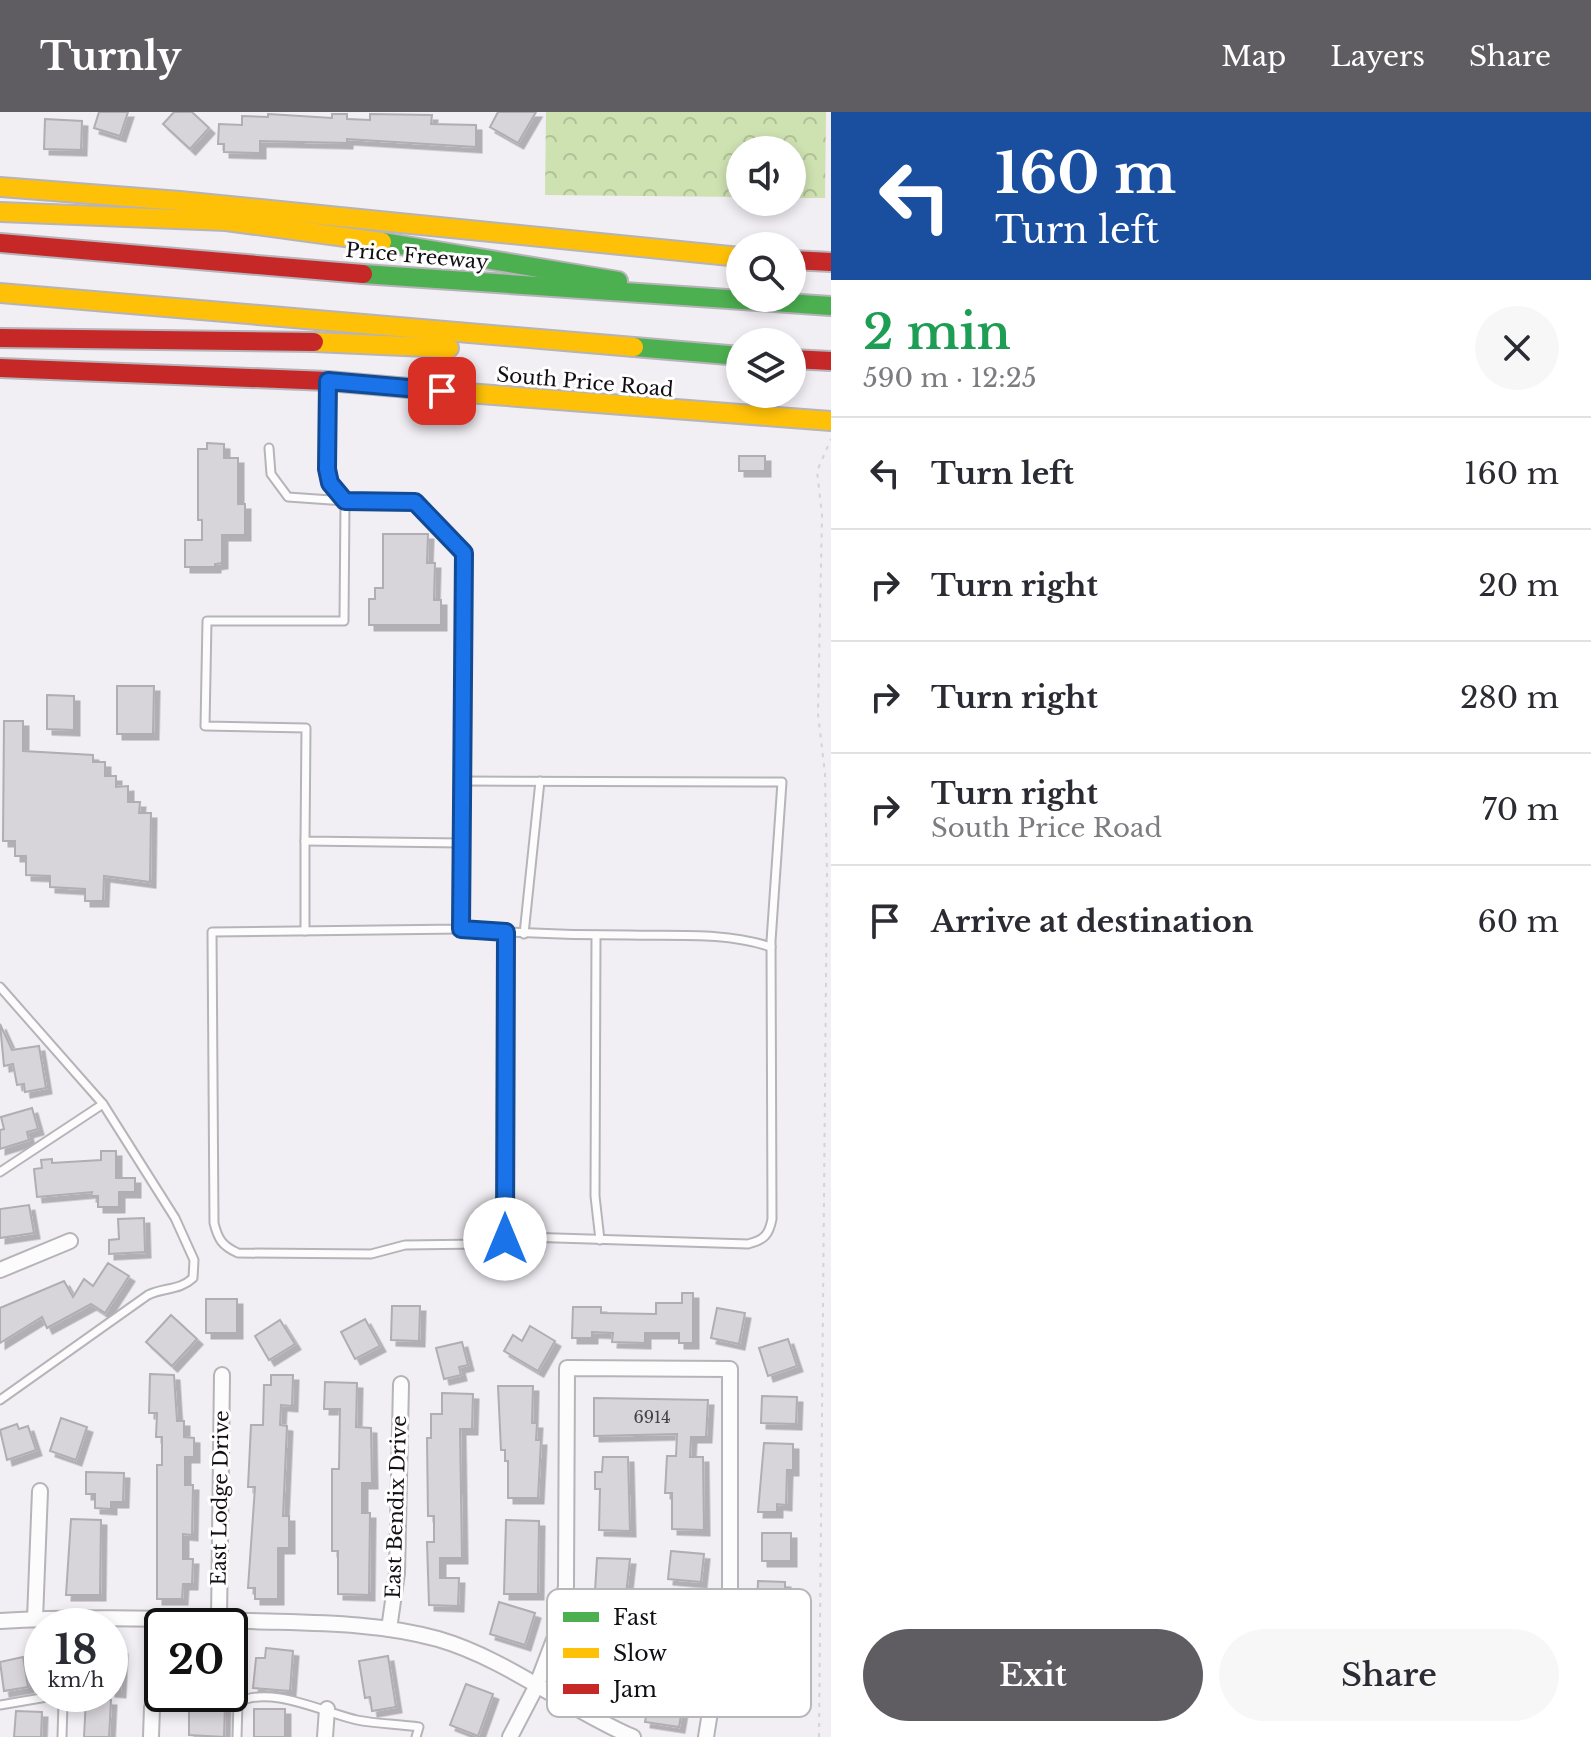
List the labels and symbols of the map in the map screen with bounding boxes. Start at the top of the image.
street label: Price Freeway [344,238,490,274]
pin [408,357,476,425]
street label: South Price Road [495,362,675,402]
position arrow [463,1197,547,1281]
house number: 6914 [633,1407,671,1427]
street label: East Lodge Drive [206,1410,234,1586]
street label: East Bendix Drive [381,1415,411,1599]
legend [547,1589,811,1717]
text: Fast [613,1604,658,1631]
speed limit sign: 20 [144,1608,248,1712]
text: Slow [613,1640,667,1667]
text: Jam [610,1676,657,1703]

